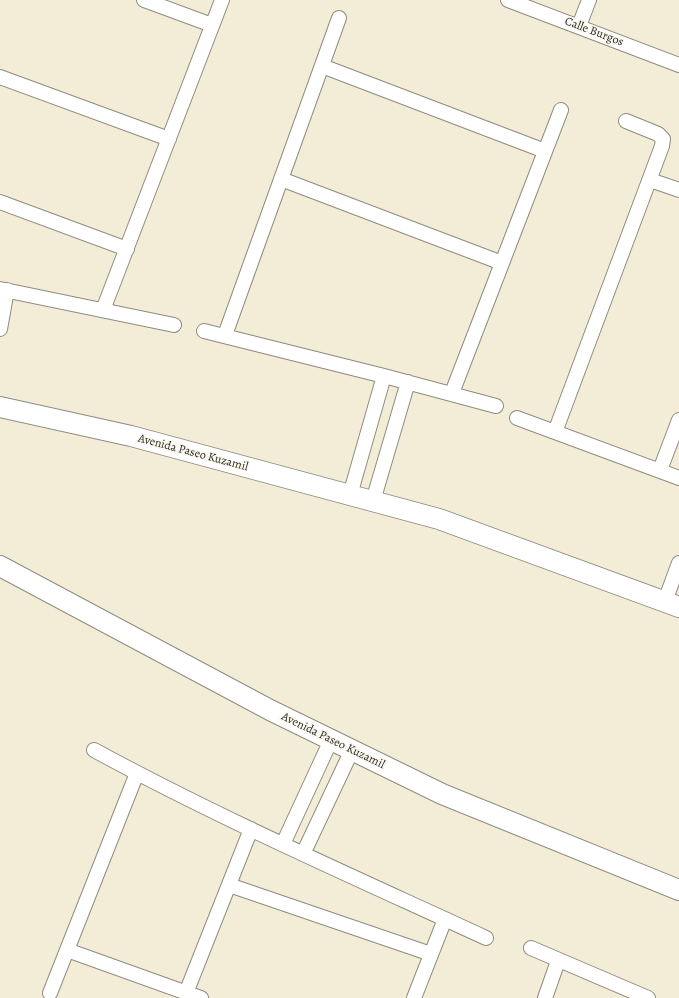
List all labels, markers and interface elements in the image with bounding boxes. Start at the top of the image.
street label: Calle Burgos [563,14,625,50]
street label: Avenida Paseo Kuzamil [136,431,250,475]
street label: Avenida Paseo Kuzamil [279,710,387,772]

